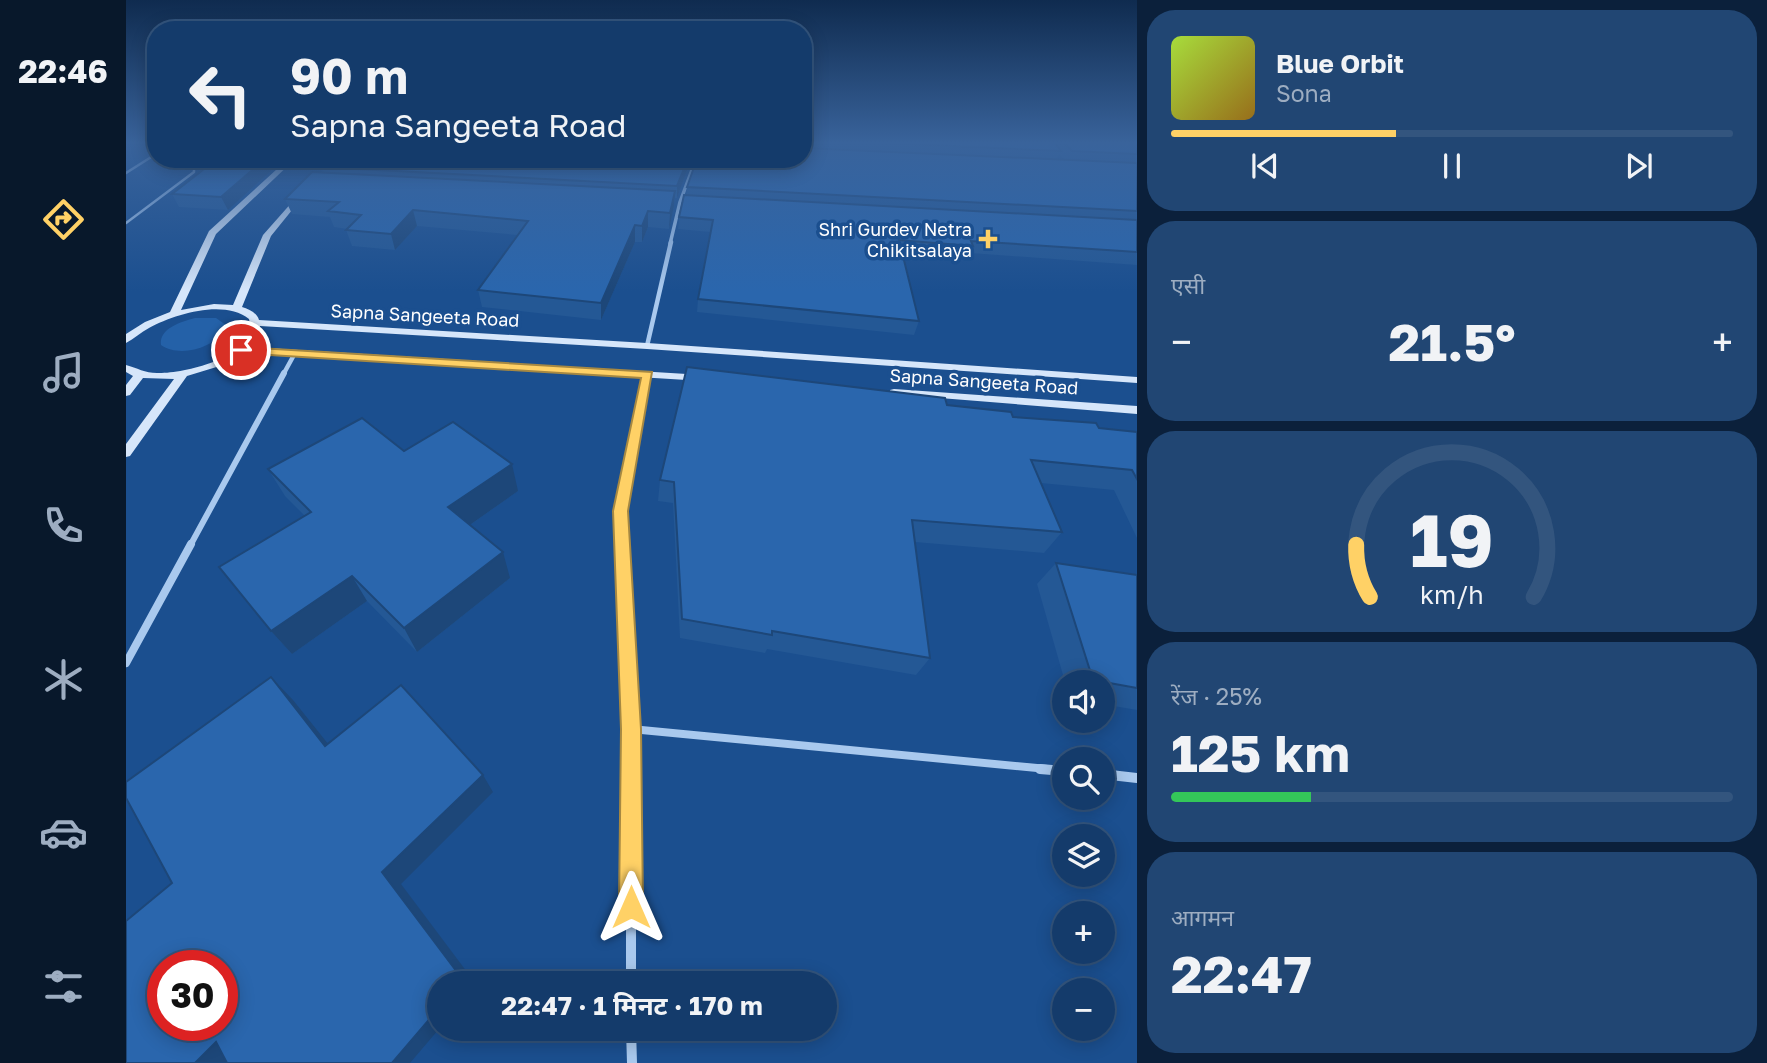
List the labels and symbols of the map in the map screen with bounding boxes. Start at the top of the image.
place label: Shri Gurdev Netra Chikitsalaya [819,218,972,261]
marker: Shri Gurdev Netra Chikitsalaya [978,229,998,249]
street label: Sapna Sangeeta Road [330,299,520,331]
pin [211,320,271,380]
street label: Sapna Sangeeta Road [889,363,1079,399]
position arrow [594,870,668,944]
speed limit sign: 30 [147,950,238,1041]

